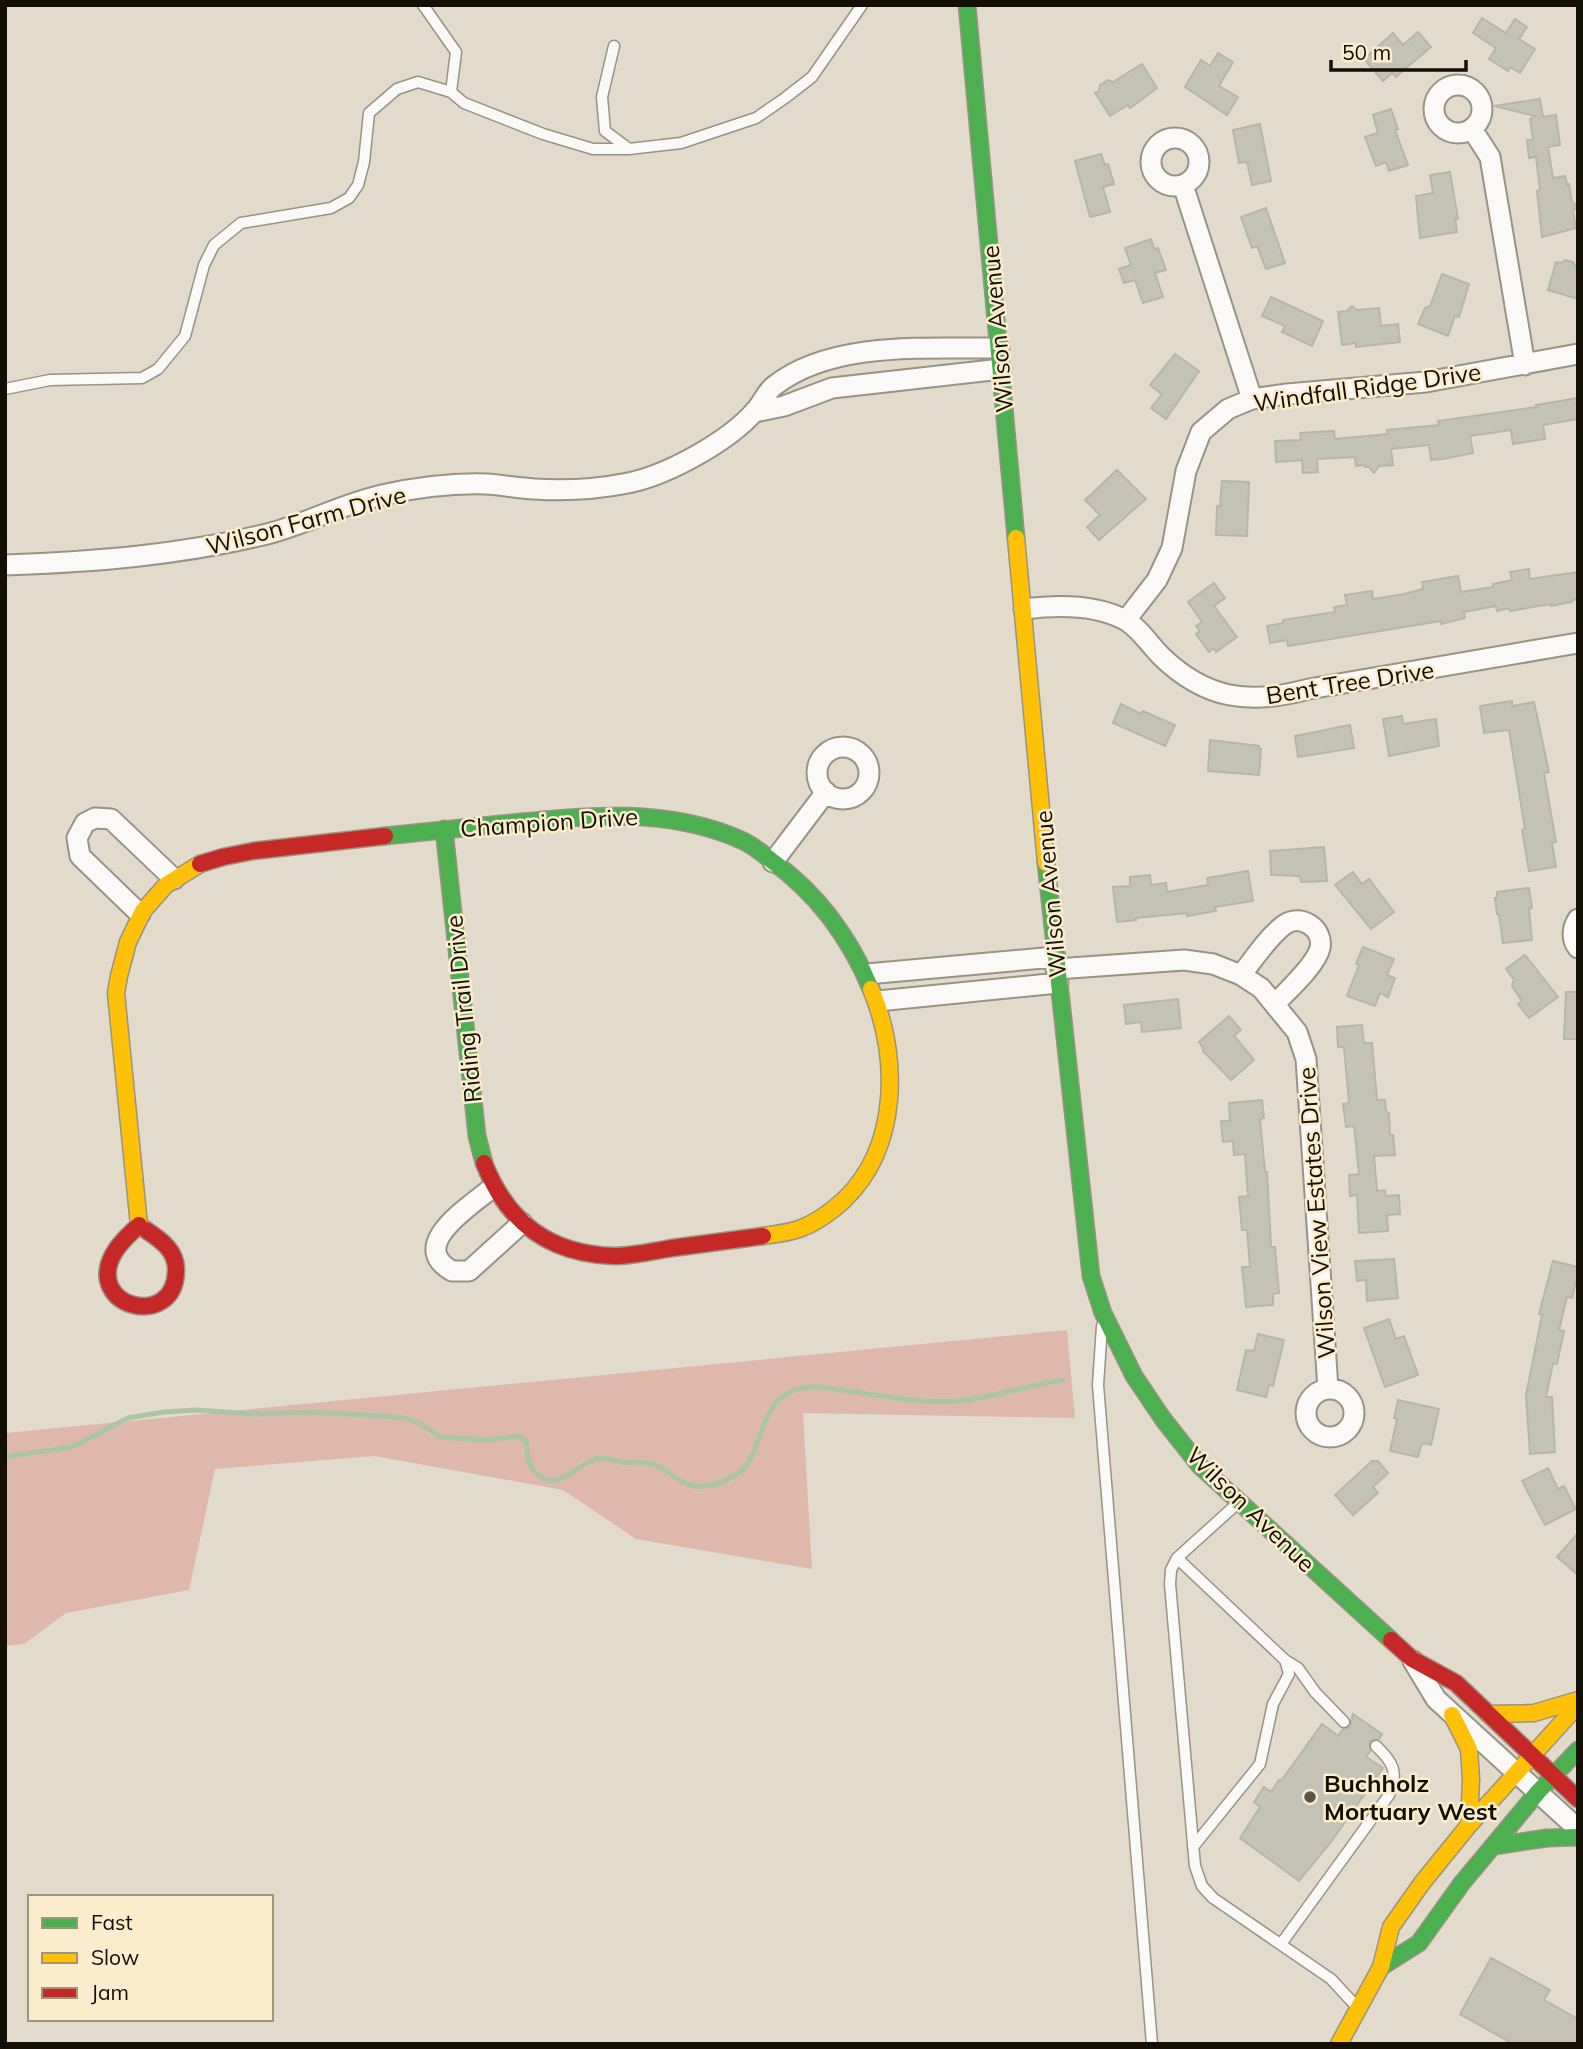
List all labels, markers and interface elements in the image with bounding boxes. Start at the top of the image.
scale bar [1331,28,1466,72]
text: 50 m [1342,39,1391,65]
street label: Wilson Avenue [975,244,1019,414]
street label: Windfall Ridge Drive [1251,356,1483,418]
street label: Wilson Farm Drive [203,479,409,561]
street label: Bent Tree Drive [1264,654,1436,710]
street label: Champion Drive [459,801,639,843]
street label: Wilson Avenue [1028,809,1072,979]
street label: Riding Trail Drive [438,914,488,1104]
street label: Wilson View Estates Drive [1291,1066,1341,1360]
street label: Wilson Avenue [1180,1440,1322,1578]
place label: Buchholz Mortuary West [1324,1768,1497,1826]
marker: Buchholz Mortuary West [1302,1789,1318,1805]
legend [28,1895,273,2021]
text: Fast [91,1909,133,1935]
text: Slow [91,1944,139,1970]
text: Jam [91,1979,129,2005]

